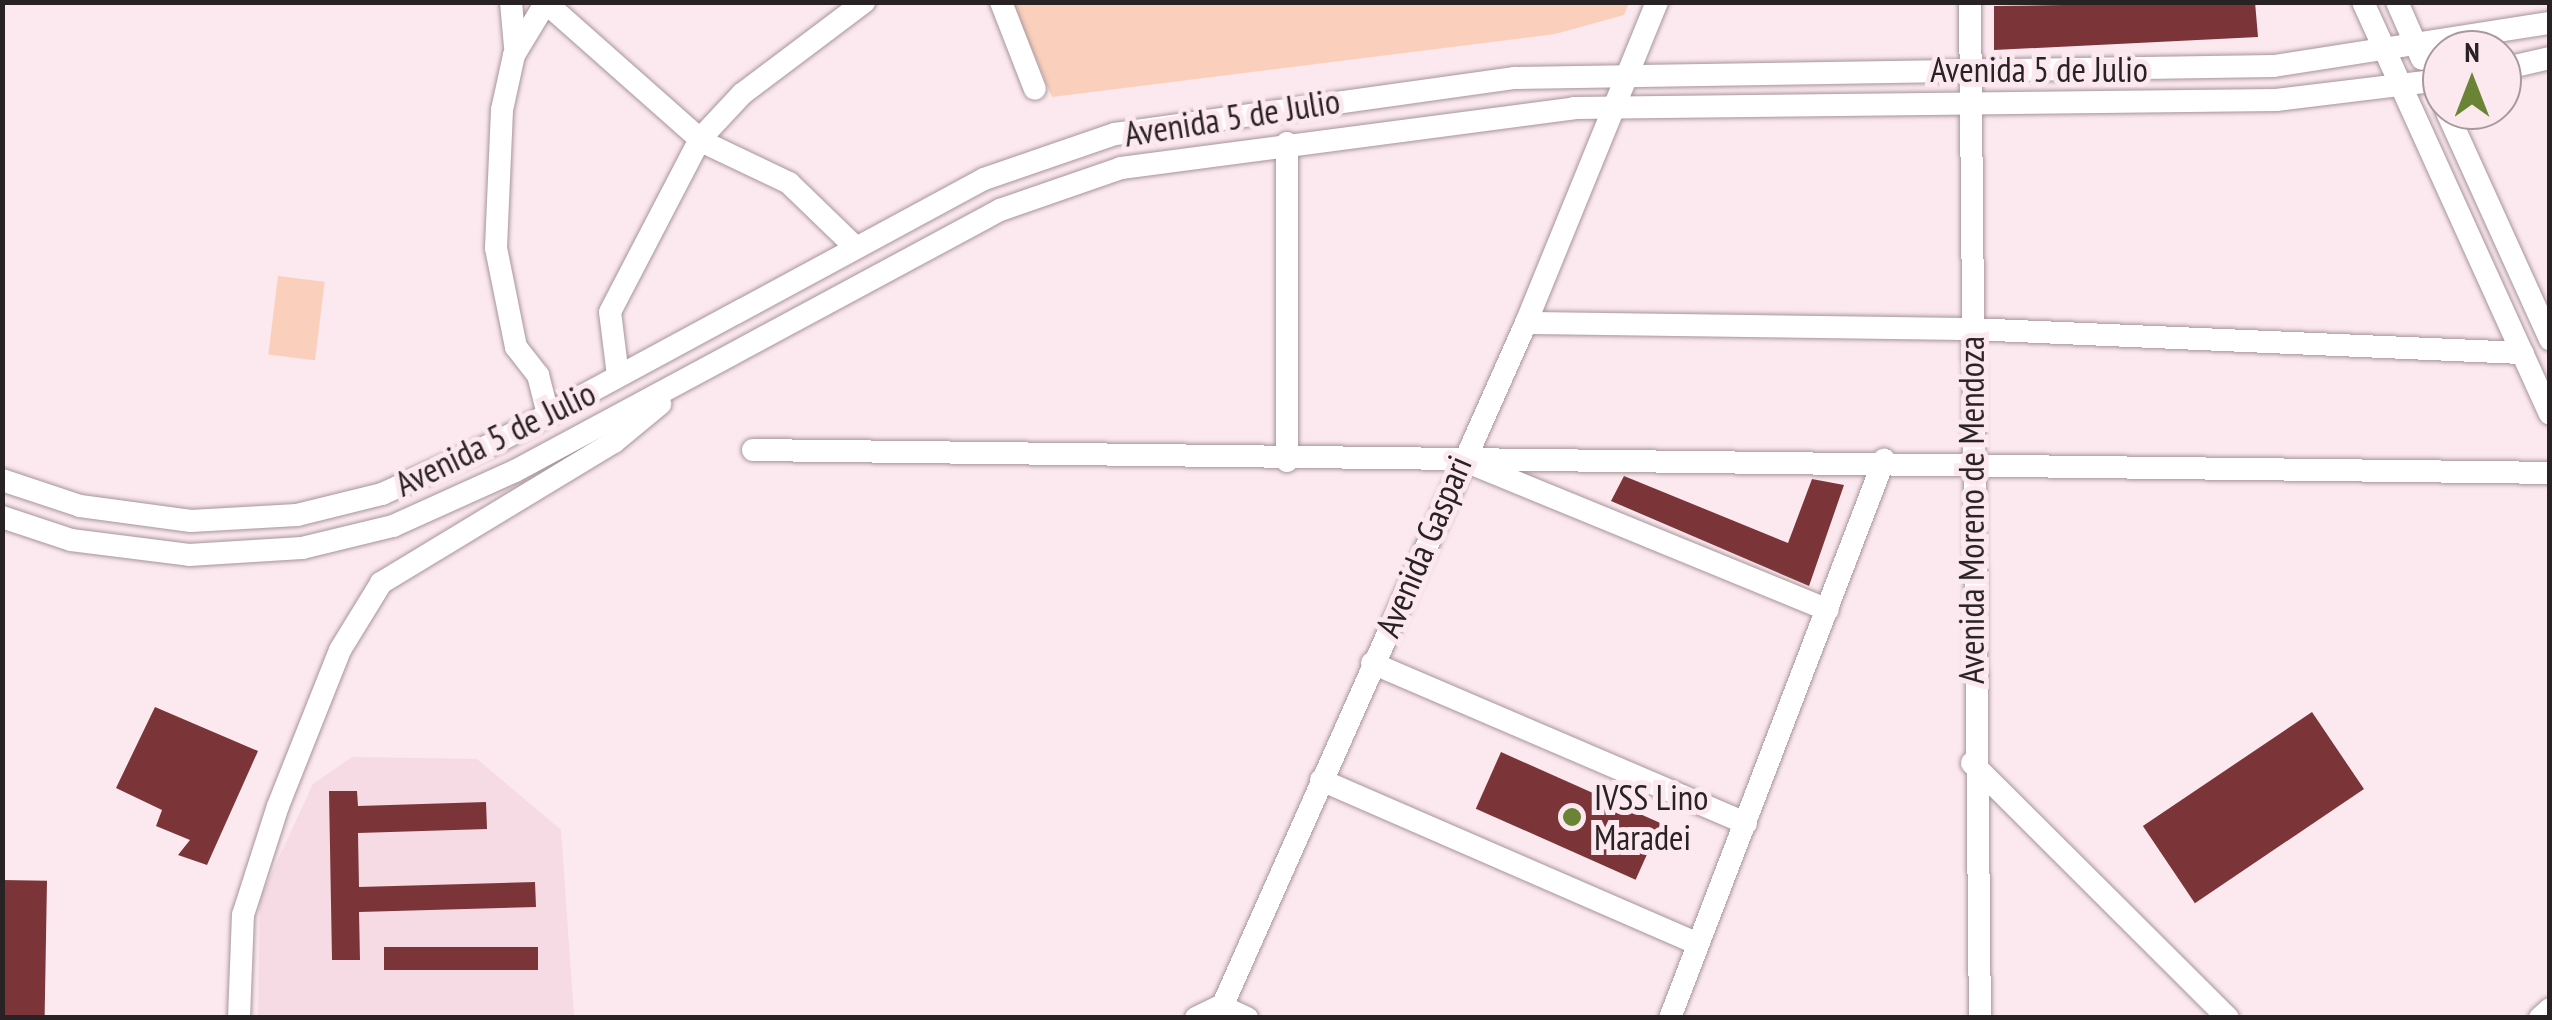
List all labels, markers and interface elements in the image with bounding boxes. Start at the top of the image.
north arrow [2422,30,2522,130]
text: N [2464,33,2480,70]
street label: Avenida 5 de Julio [1930,48,2148,90]
street label: Avenida 5 de Julio [1121,79,1343,155]
street label: Avenida Moreno de Mendoza [1950,336,1992,684]
street label: Avenida 5 de Julio [388,371,602,505]
street label: Avenida Gaspari [1366,449,1480,643]
place label: IVSS Lino Maradei [1594,776,1708,858]
marker: IVSS Lino Maradei [1559,804,1585,830]

